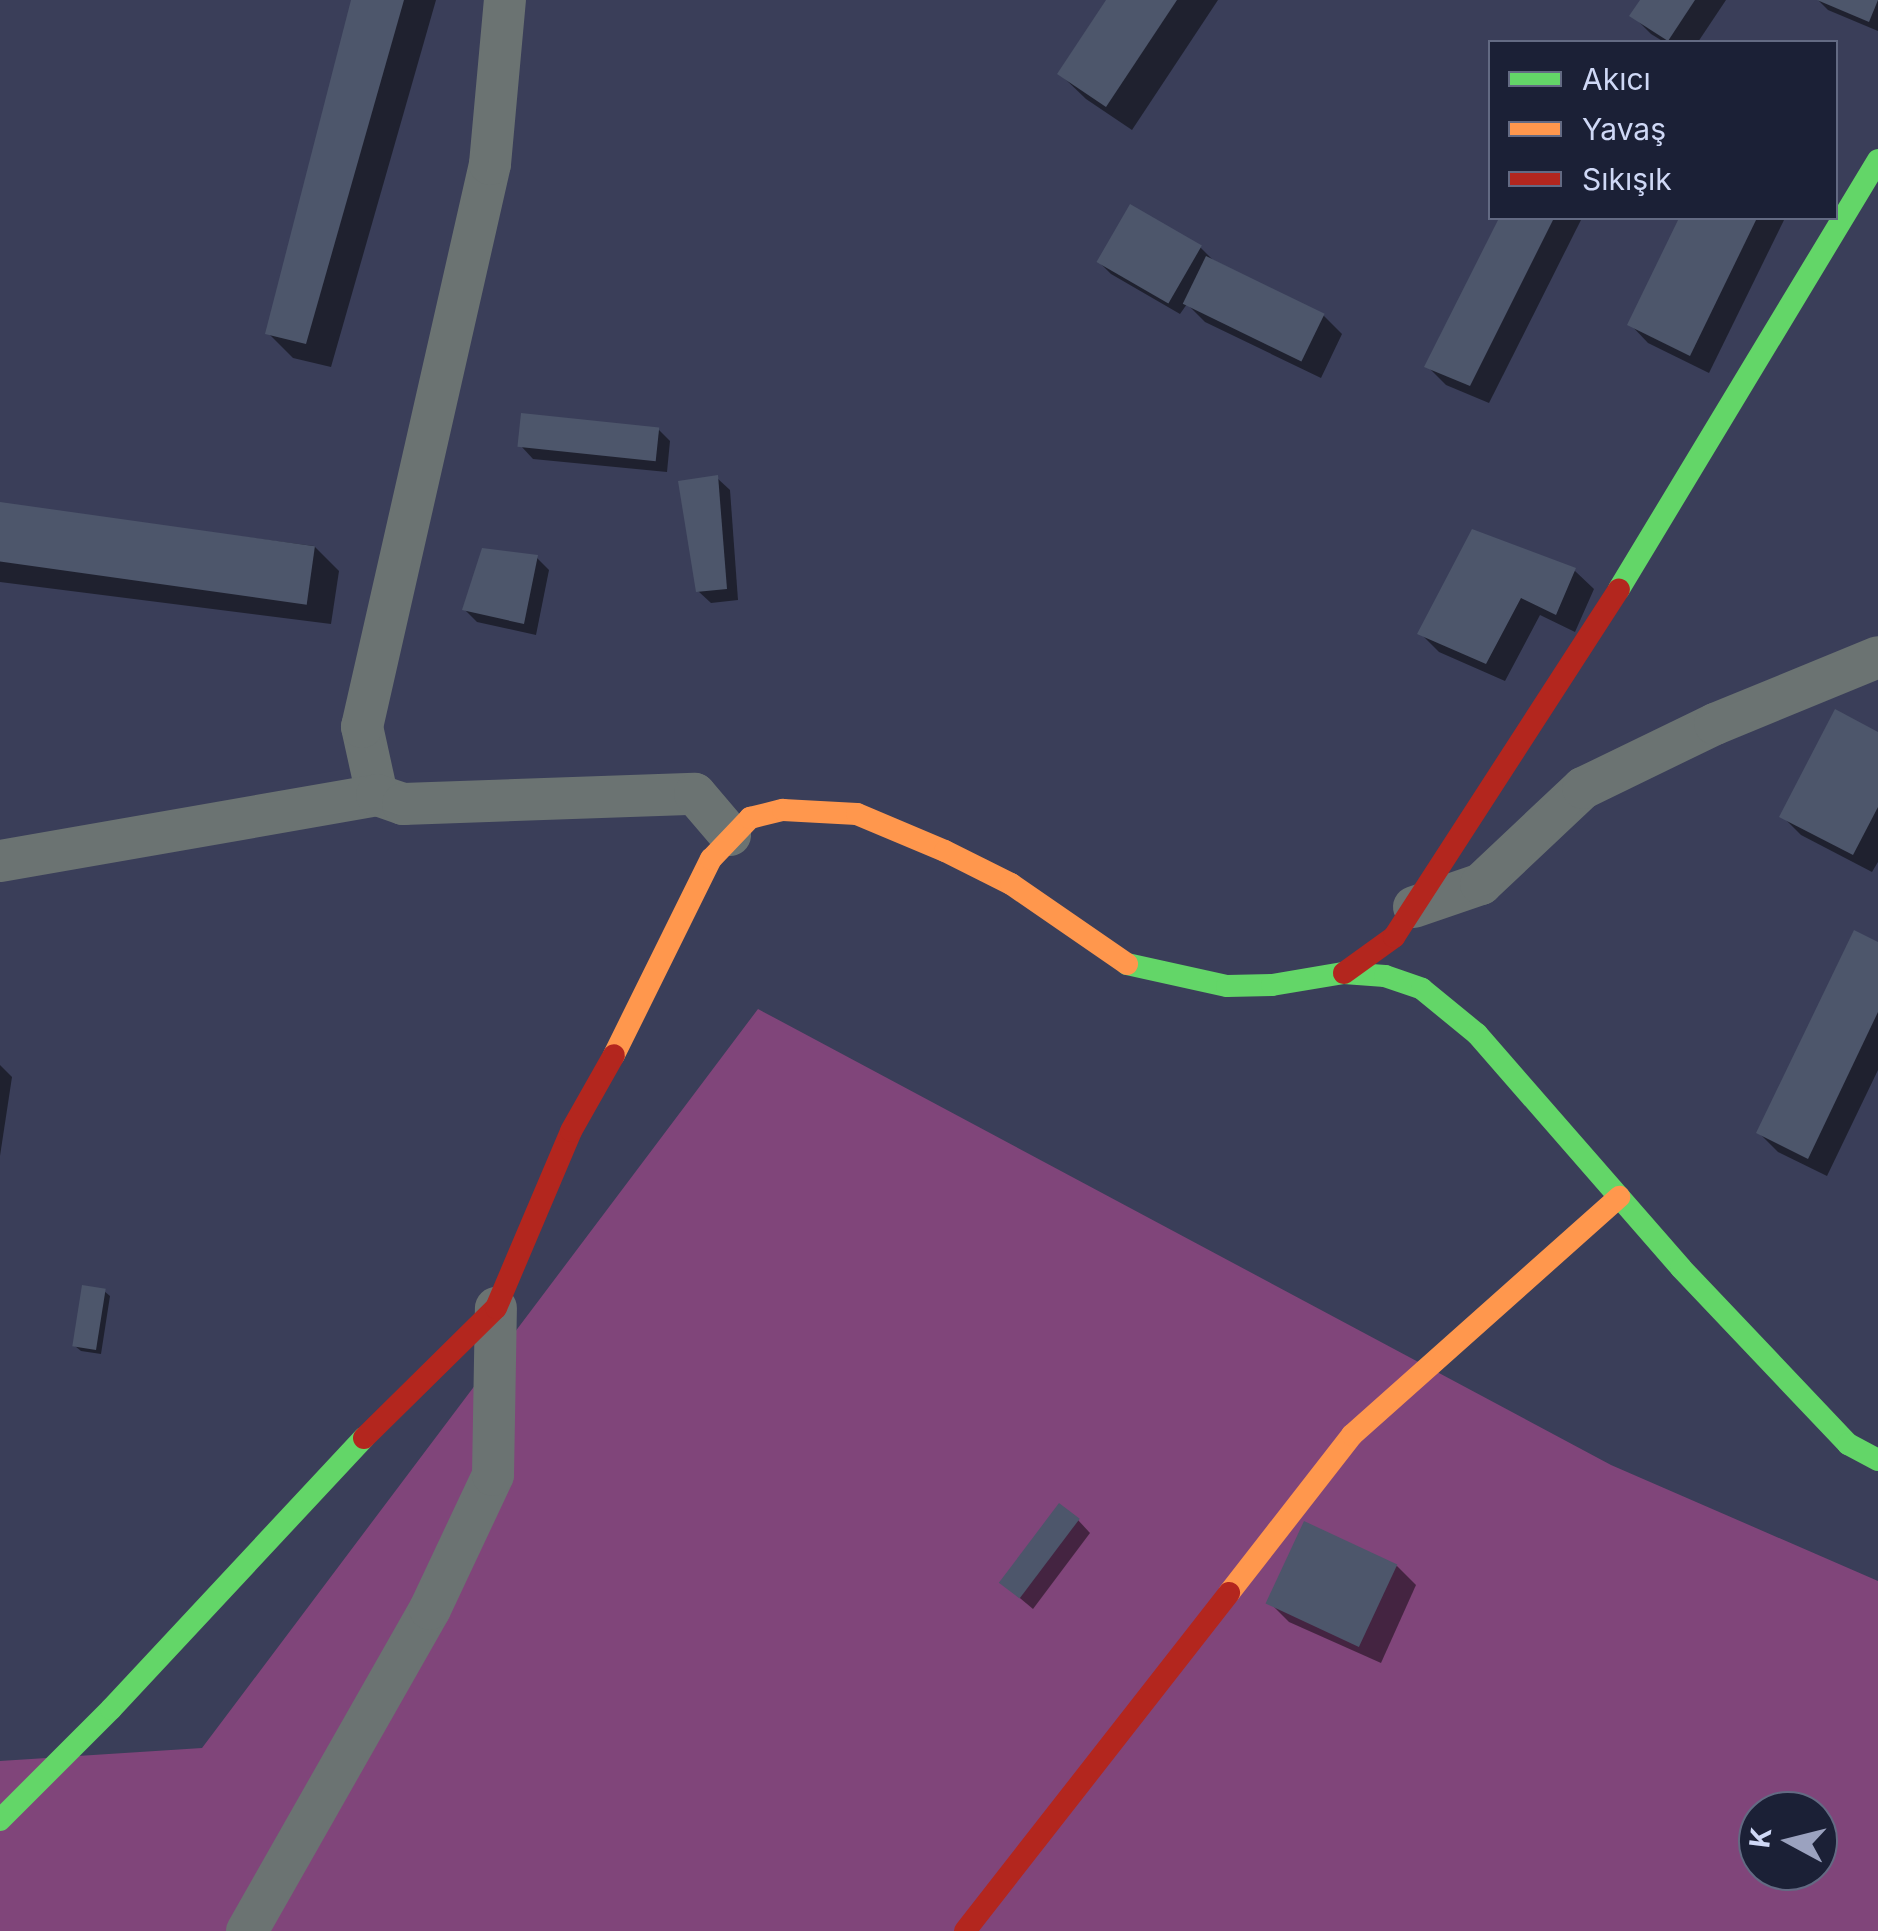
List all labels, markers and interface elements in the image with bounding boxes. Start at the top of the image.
legend [1488,40,1838,220]
text: Akıcı [1582,61,1651,97]
text: Yavaş [1582,111,1666,147]
text: Sıkışık [1582,161,1672,197]
north arrow [1738,1791,1838,1891]
text: K [1742,1826,1778,1850]

